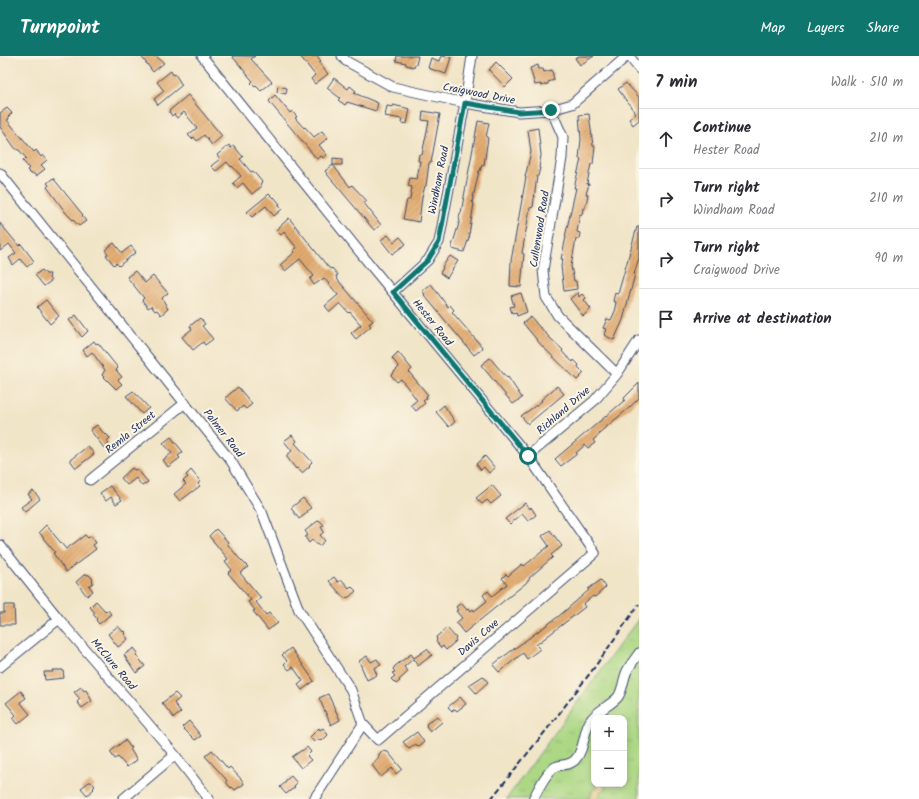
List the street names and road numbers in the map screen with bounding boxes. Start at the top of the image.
street label: Craigwood Drive [441,78,517,110]
street label: Windham Road [424,144,454,216]
street label: Cullenwood Road [525,189,555,269]
street label: Hester Road [408,295,457,351]
street label: Richland Drive [533,382,595,439]
street label: Palmer Road [198,405,248,462]
street label: Remla Street [102,406,160,459]
street label: Davis Cove [454,615,503,661]
street label: McClure Road [86,635,141,695]

